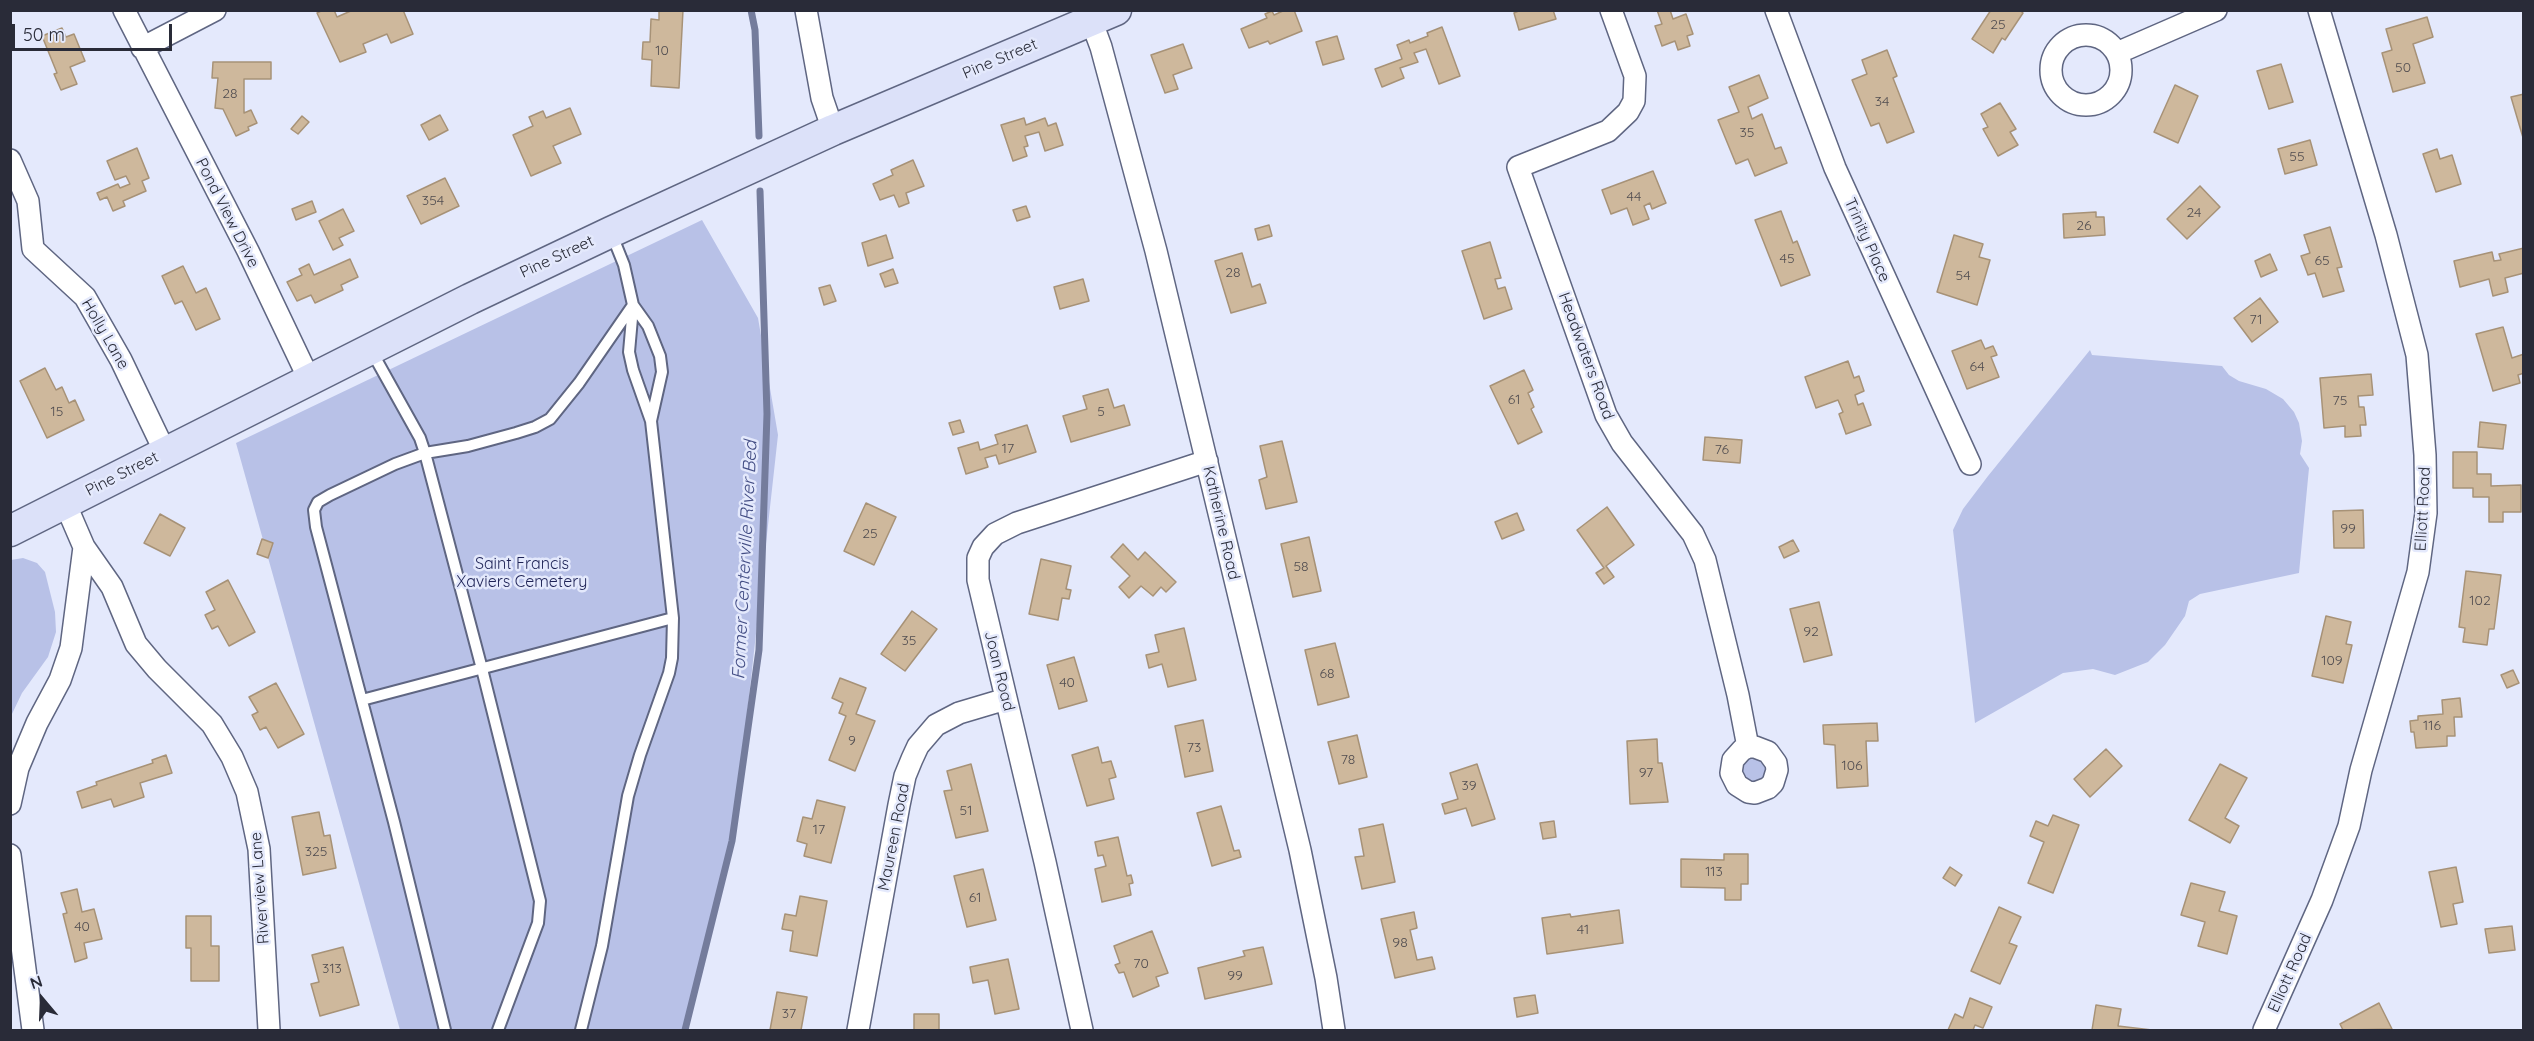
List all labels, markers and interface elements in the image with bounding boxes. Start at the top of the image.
scale bar [15,12,176,50]
house number: 25 [1990,17,2006,33]
text: 50 m [23,23,65,46]
street label: Pine Street [960,35,1040,83]
house number: 10 [655,43,669,59]
house number: 50 [2395,60,2411,76]
house number: 28 [222,86,238,102]
house number: 34 [1875,94,1889,110]
house number: 35 [1740,125,1754,141]
house number: 55 [2289,149,2305,165]
street label: Pond View Drive [191,155,263,271]
house number: 44 [1627,189,1641,205]
house number: 354 [422,193,444,209]
street label: Trinity Place [1840,195,1894,285]
house number: 24 [2187,205,2201,221]
house number: 26 [2076,218,2092,234]
street label: Pine Street [517,232,597,282]
house number: 45 [1779,251,1795,267]
house number: 65 [2314,253,2330,269]
house number: 28 [1225,265,1241,281]
house number: 54 [1955,268,1971,284]
street label: Headwaters Road [1554,290,1618,422]
street label: Holly Lane [77,295,133,373]
house number: 71 [2249,312,2263,328]
house number: 64 [1969,359,1985,375]
house number: 61 [1508,392,1520,408]
house number: 75 [2333,393,2347,409]
house number: 15 [51,404,63,420]
house number: 5 [1097,404,1105,420]
water label: Former Centerville River Bed [728,440,762,680]
house number: 17 [1002,441,1014,457]
house number: 76 [1715,442,1729,458]
street label: Pine Street [82,447,162,501]
street label: Katherine Road [1199,464,1243,582]
street label: Elliott Road [2411,466,2435,552]
house number: 99 [2340,521,2356,537]
house number: 25 [862,526,878,542]
park label: Saint Francis Xaviers Cemetery [457,554,587,592]
house number: 58 [1293,559,1309,575]
house number: 102 [2469,593,2491,609]
house number: 92 [1803,624,1819,640]
street label: Joan Road [980,629,1018,713]
house number: 35 [902,633,916,649]
house number: 109 [2321,653,2343,669]
house number: 68 [1319,666,1335,682]
house number: 40 [1059,675,1075,691]
house number: 116 [2423,718,2441,734]
house number: 9 [848,733,856,749]
house number: 73 [1187,740,1201,756]
house number: 78 [1341,752,1355,768]
house number: 106 [1841,758,1863,774]
house number: 97 [1639,765,1653,781]
house number: 39 [1461,778,1477,794]
street label: Maureen Road [874,782,914,892]
house number: 51 [960,803,972,819]
house number: 17 [813,822,825,838]
street label: Riverview Lane [247,831,273,945]
house number: 325 [305,844,327,860]
house number: 113 [1705,864,1723,880]
house number: 61 [969,890,981,906]
house number: 40 [74,919,90,935]
house number: 41 [1577,922,1589,938]
street label: Elliott Road [2264,931,2316,1015]
house number: 98 [1392,935,1408,951]
house number: 70 [1133,956,1149,972]
house number: 313 [322,961,342,977]
house number: 99 [1227,968,1243,984]
north arrow [12,969,72,1029]
text: N [27,971,45,993]
house number: 37 [782,1006,796,1022]

